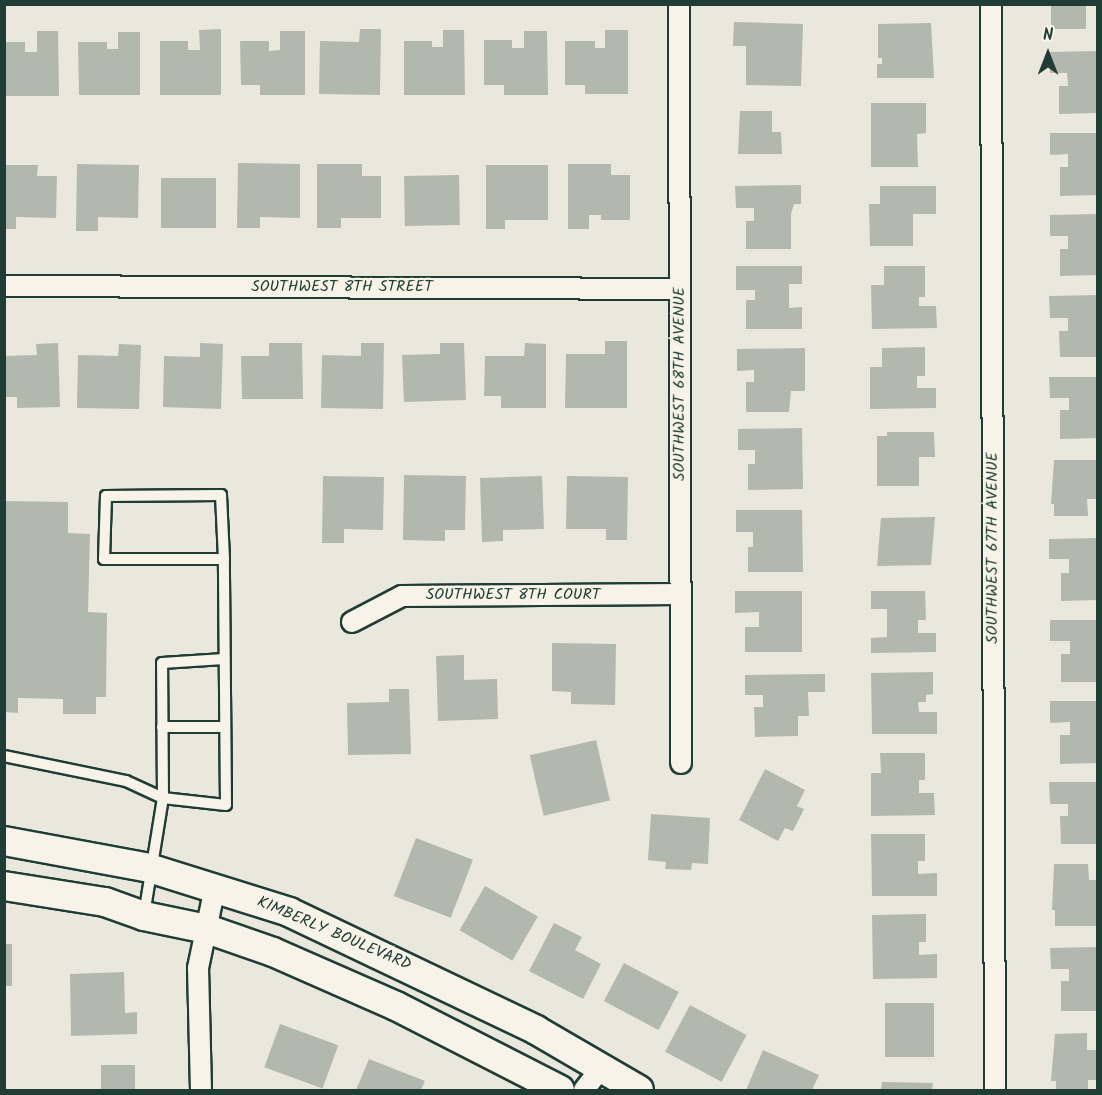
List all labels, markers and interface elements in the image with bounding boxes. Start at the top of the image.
text: N [1043,23,1053,48]
north arrow [1018,24,1078,84]
street label: SOUTHWEST 8TH STREET [251,277,433,297]
street label: SOUTHWEST 68TH AVENUE [670,287,690,481]
street label: SOUTHWEST 67TH AVENUE [983,452,1003,644]
street label: SOUTHWEST 8TH COURT [426,585,600,605]
street label: KIMBERLY BOULEVARD [254,893,414,975]

